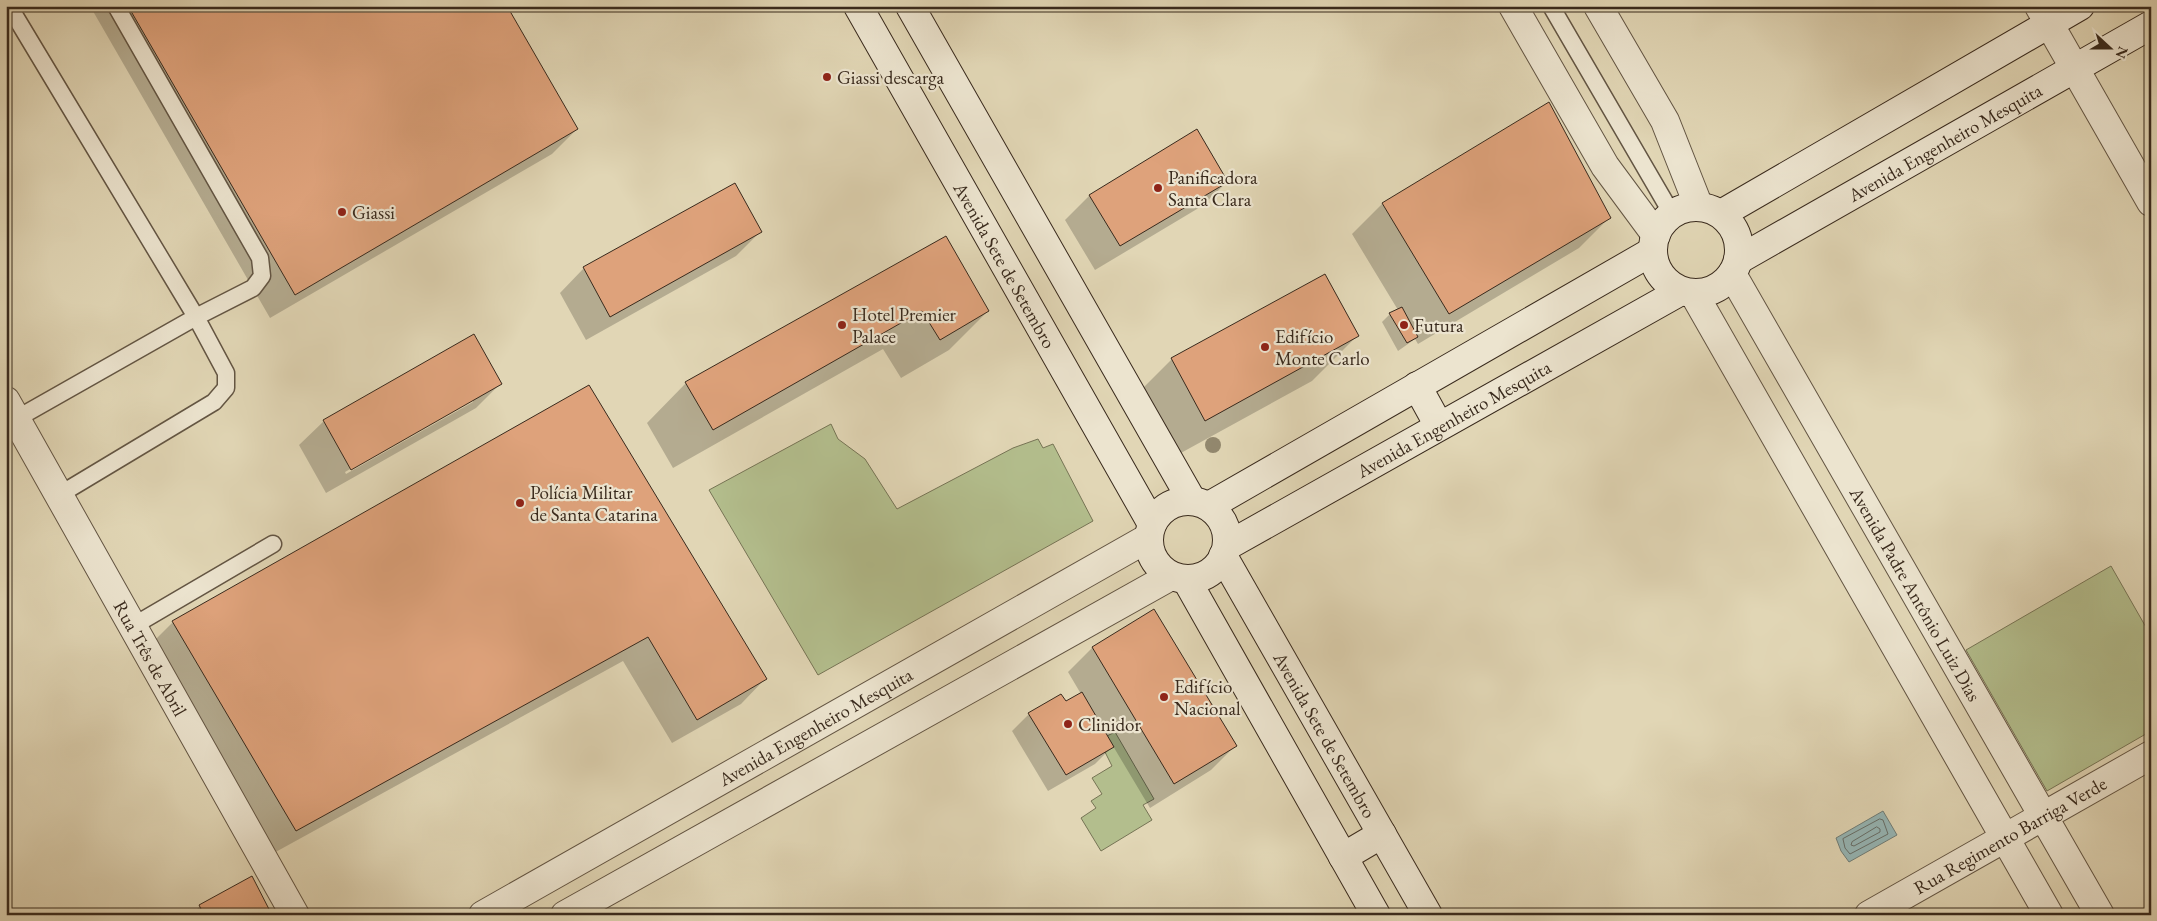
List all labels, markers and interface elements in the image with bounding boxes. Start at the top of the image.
north arrow [2084,22,2134,72]
text: N [2111,44,2133,62]
place label: Giassi descarga [837,65,945,90]
marker: Giassi descarga [821,71,833,83]
street label: Avenida Engenheiro Mesquita [1843,77,2047,208]
place label: Panificadora Santa Clara [1168,165,1258,212]
street label: Avenida Sete de Setembro [948,177,1062,353]
marker: Panificadora Santa Clara [1152,182,1164,194]
place label: Giassi [352,200,395,225]
marker: Giassi [336,206,348,218]
place label: Hotel Premier Palace [852,302,957,349]
place label: Futura [1414,313,1464,338]
marker: Hotel Premier Palace [836,319,848,331]
marker: Futura [1398,319,1410,331]
place label: Edifício Monte Carlo [1275,324,1370,371]
marker: Edifício Monte Carlo [1259,341,1271,353]
street label: Avenida Engenheiro Mesquita [1351,354,1556,484]
place label: Polícia Militar de Santa Catarina [530,480,658,527]
street label: Avenida Padre Antônio Luiz Dias [1844,481,1987,706]
marker: Polícia Militar de Santa Catarina [514,497,526,509]
street label: Rua Três de Abril [108,596,193,721]
street label: Avenida Sete de Setembro [1267,647,1382,822]
street label: Avenida Engenheiro Mesquita [713,661,917,792]
place label: Edifício Nacional [1174,674,1241,721]
marker: Edifício Nacional [1158,691,1170,703]
place label: Clinidor [1078,712,1141,737]
marker: Clinidor [1062,718,1074,730]
street label: Rua Regimento Barriga Verde [1909,770,2111,900]

